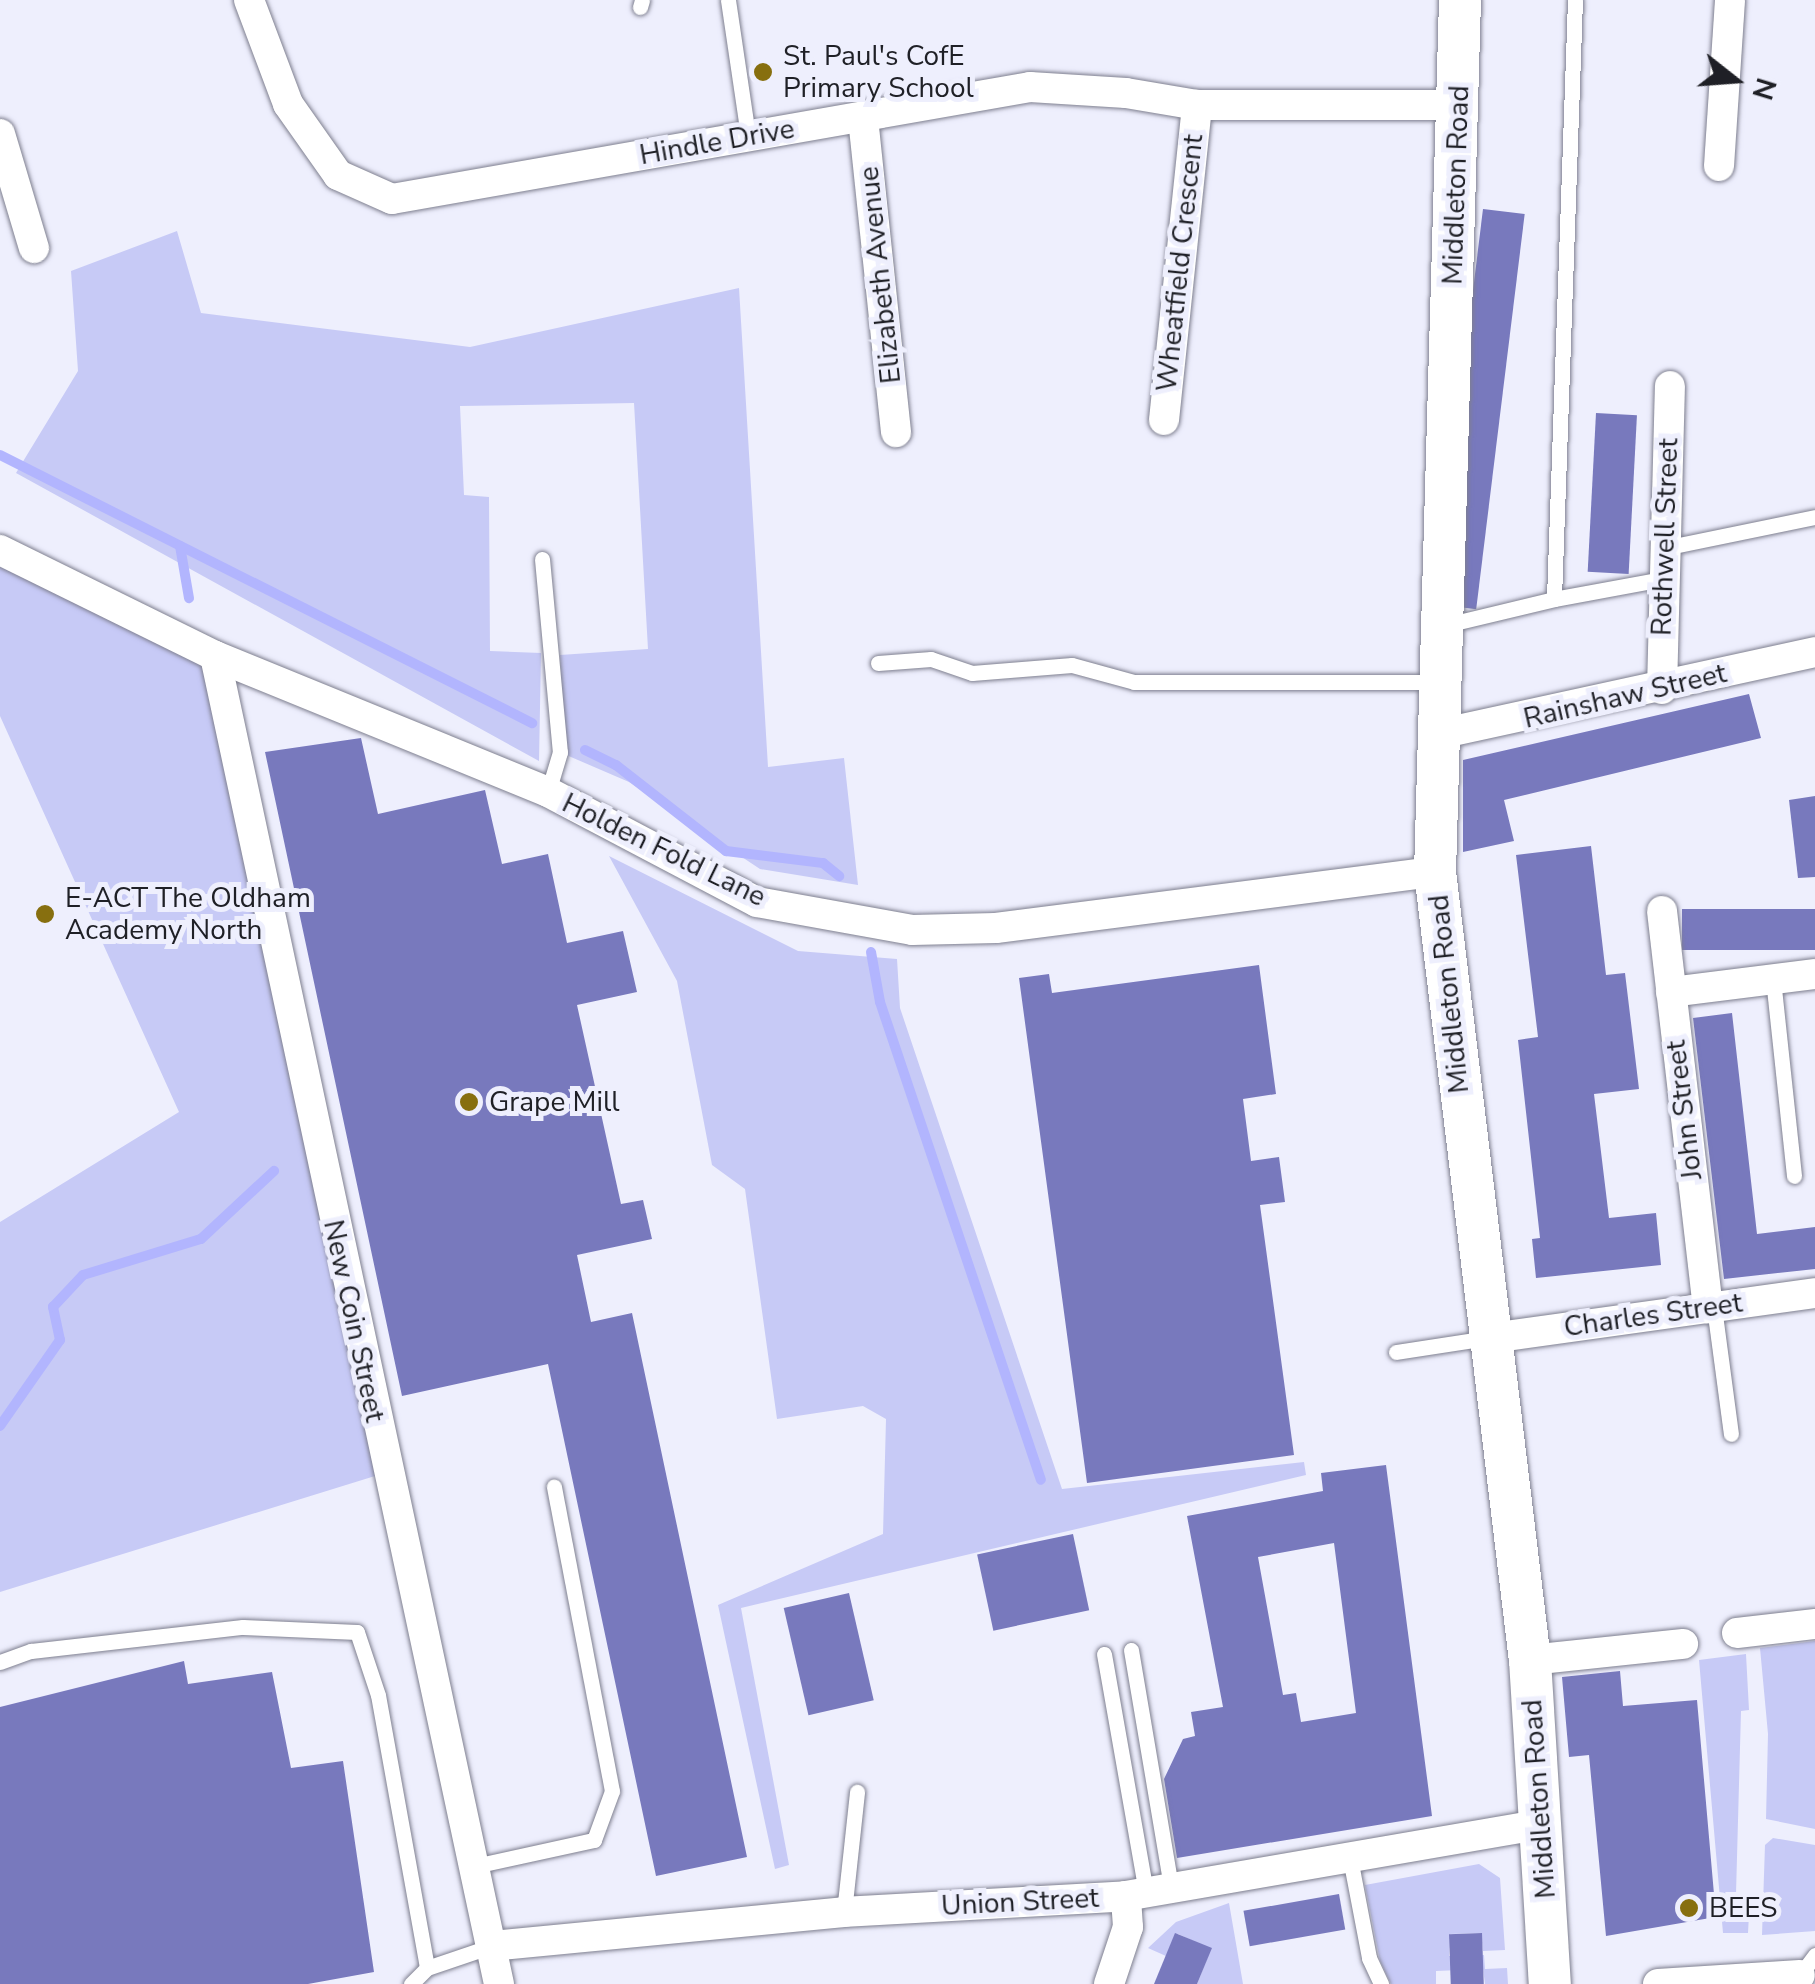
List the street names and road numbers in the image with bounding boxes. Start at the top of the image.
street label: Middleton Road [1436,85,1476,285]
street label: Hindle Drive [637,112,797,172]
street label: Wheatfield Crescent [1150,133,1210,393]
street label: Elizabeth Avenue [852,165,908,385]
street label: Rothwell Street [1645,438,1685,636]
street label: Rainshaw Street [1520,656,1730,736]
street label: Holden Fold Lane [557,786,771,914]
street label: Middleton Road [1422,893,1476,1095]
street label: John Street [1659,1038,1709,1182]
street label: New Coin Street [316,1217,392,1425]
street label: Charles Street [1562,1286,1744,1344]
street label: Middleton Road [1515,1698,1563,1900]
street label: Union Street [940,1881,1100,1923]

